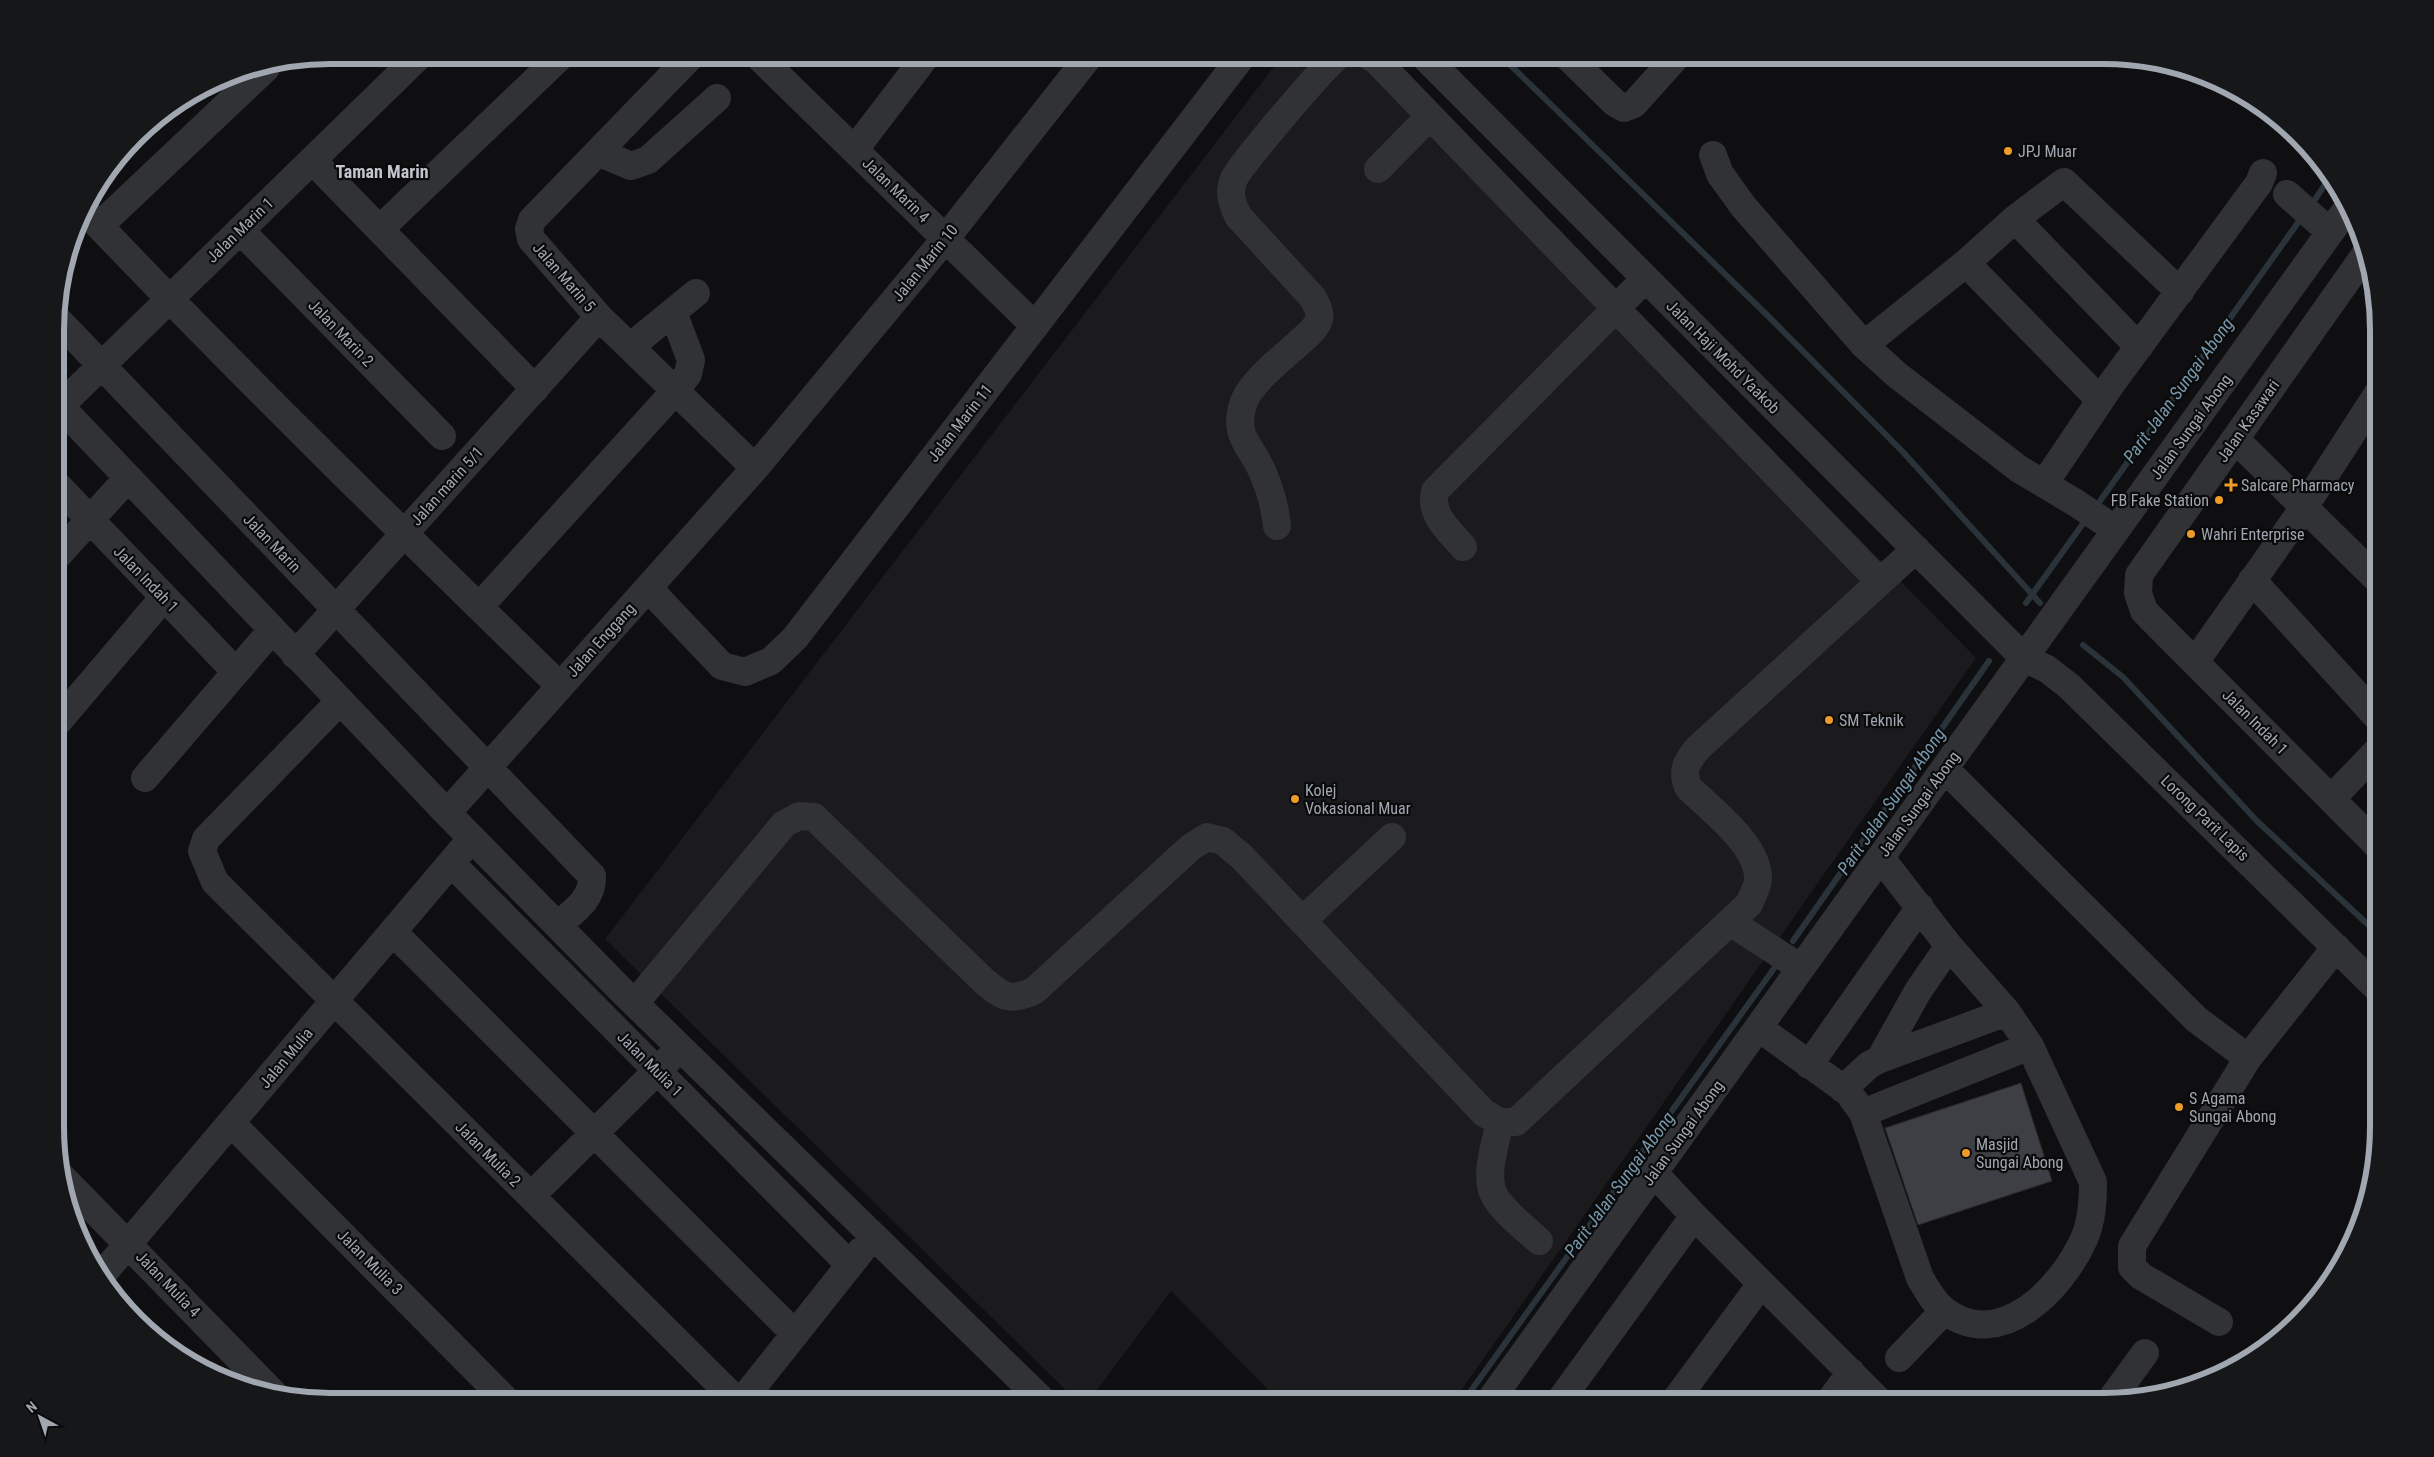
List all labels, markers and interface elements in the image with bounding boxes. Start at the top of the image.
place label: JPJ Muar [2018,142,2077,161]
marker: JPJ Muar [2002,145,2014,157]
street label: Jalan Marin 4 [859,153,934,227]
district label: Taman Marin [335,161,429,182]
street label: Jalan Marin 1 [203,193,277,267]
street label: Jalan Marin 10 [888,221,962,305]
street label: Jalan Marin 5 [529,238,599,316]
street label: Jalan Marin 2 [304,296,378,371]
street label: Jalan Haji Mohd Yaakob [1662,296,1784,418]
water label: Parit Jalan Sungai Abong [2118,313,2238,467]
street label: Jalan Sungai Abong [2146,371,2236,483]
street label: Jalan Kasawari [2213,376,2283,466]
street label: Jalan Marin 11 [924,380,996,466]
street label: Jalan marin 5/1 [407,443,487,529]
place label: Salcare Pharmacy [2241,476,2355,495]
marker: Salcare Pharmacy [2225,479,2237,491]
place label: FB Fake Station [2111,491,2209,510]
marker: FB Fake Station [2213,494,2225,506]
street label: Jalan Marin [239,510,305,576]
place label: Wahri Enterprise [2201,525,2305,544]
marker: Wahri Enterprise [2185,528,2197,540]
street label: Jalan Indah 1 [110,542,182,616]
street label: Jalan Enggang [563,599,639,681]
street label: Jalan Indah 1 [2218,685,2292,759]
place label: SM Teknik [1839,711,1904,730]
marker: SM Teknik [1823,714,1835,726]
water label: Parit Jalan Sungai Abong [1832,724,1950,878]
street label: Jalan Sungai Abong [1874,748,1964,860]
street label: Lorong Parit Lapis [2157,771,2253,865]
place label: Kolej Vokasional Muar [1305,781,1411,818]
marker: Kolej Vokasional Muar [1289,793,1301,805]
street label: Jalan Mulia [255,1024,317,1092]
street label: Jalan Mulia 1 [613,1027,687,1101]
street label: Jalan Sungai Abong [1638,1077,1728,1189]
place label: S Agama Sungai Abong [2189,1089,2276,1126]
marker: S Agama Sungai Abong [2173,1101,2185,1113]
water label: Parit Jalan Sungai Abong [1559,1107,1679,1260]
street label: Jalan Mulia 2 [451,1117,525,1191]
place label: Masjid Sungai Abong [1976,1135,2063,1172]
marker: Masjid Sungai Abong [1960,1147,1972,1159]
street label: Jalan Mulia 3 [333,1225,407,1299]
street label: Jalan Mulia 4 [132,1247,204,1321]
north arrow [15,1392,65,1442]
text: N [23,1398,40,1416]

